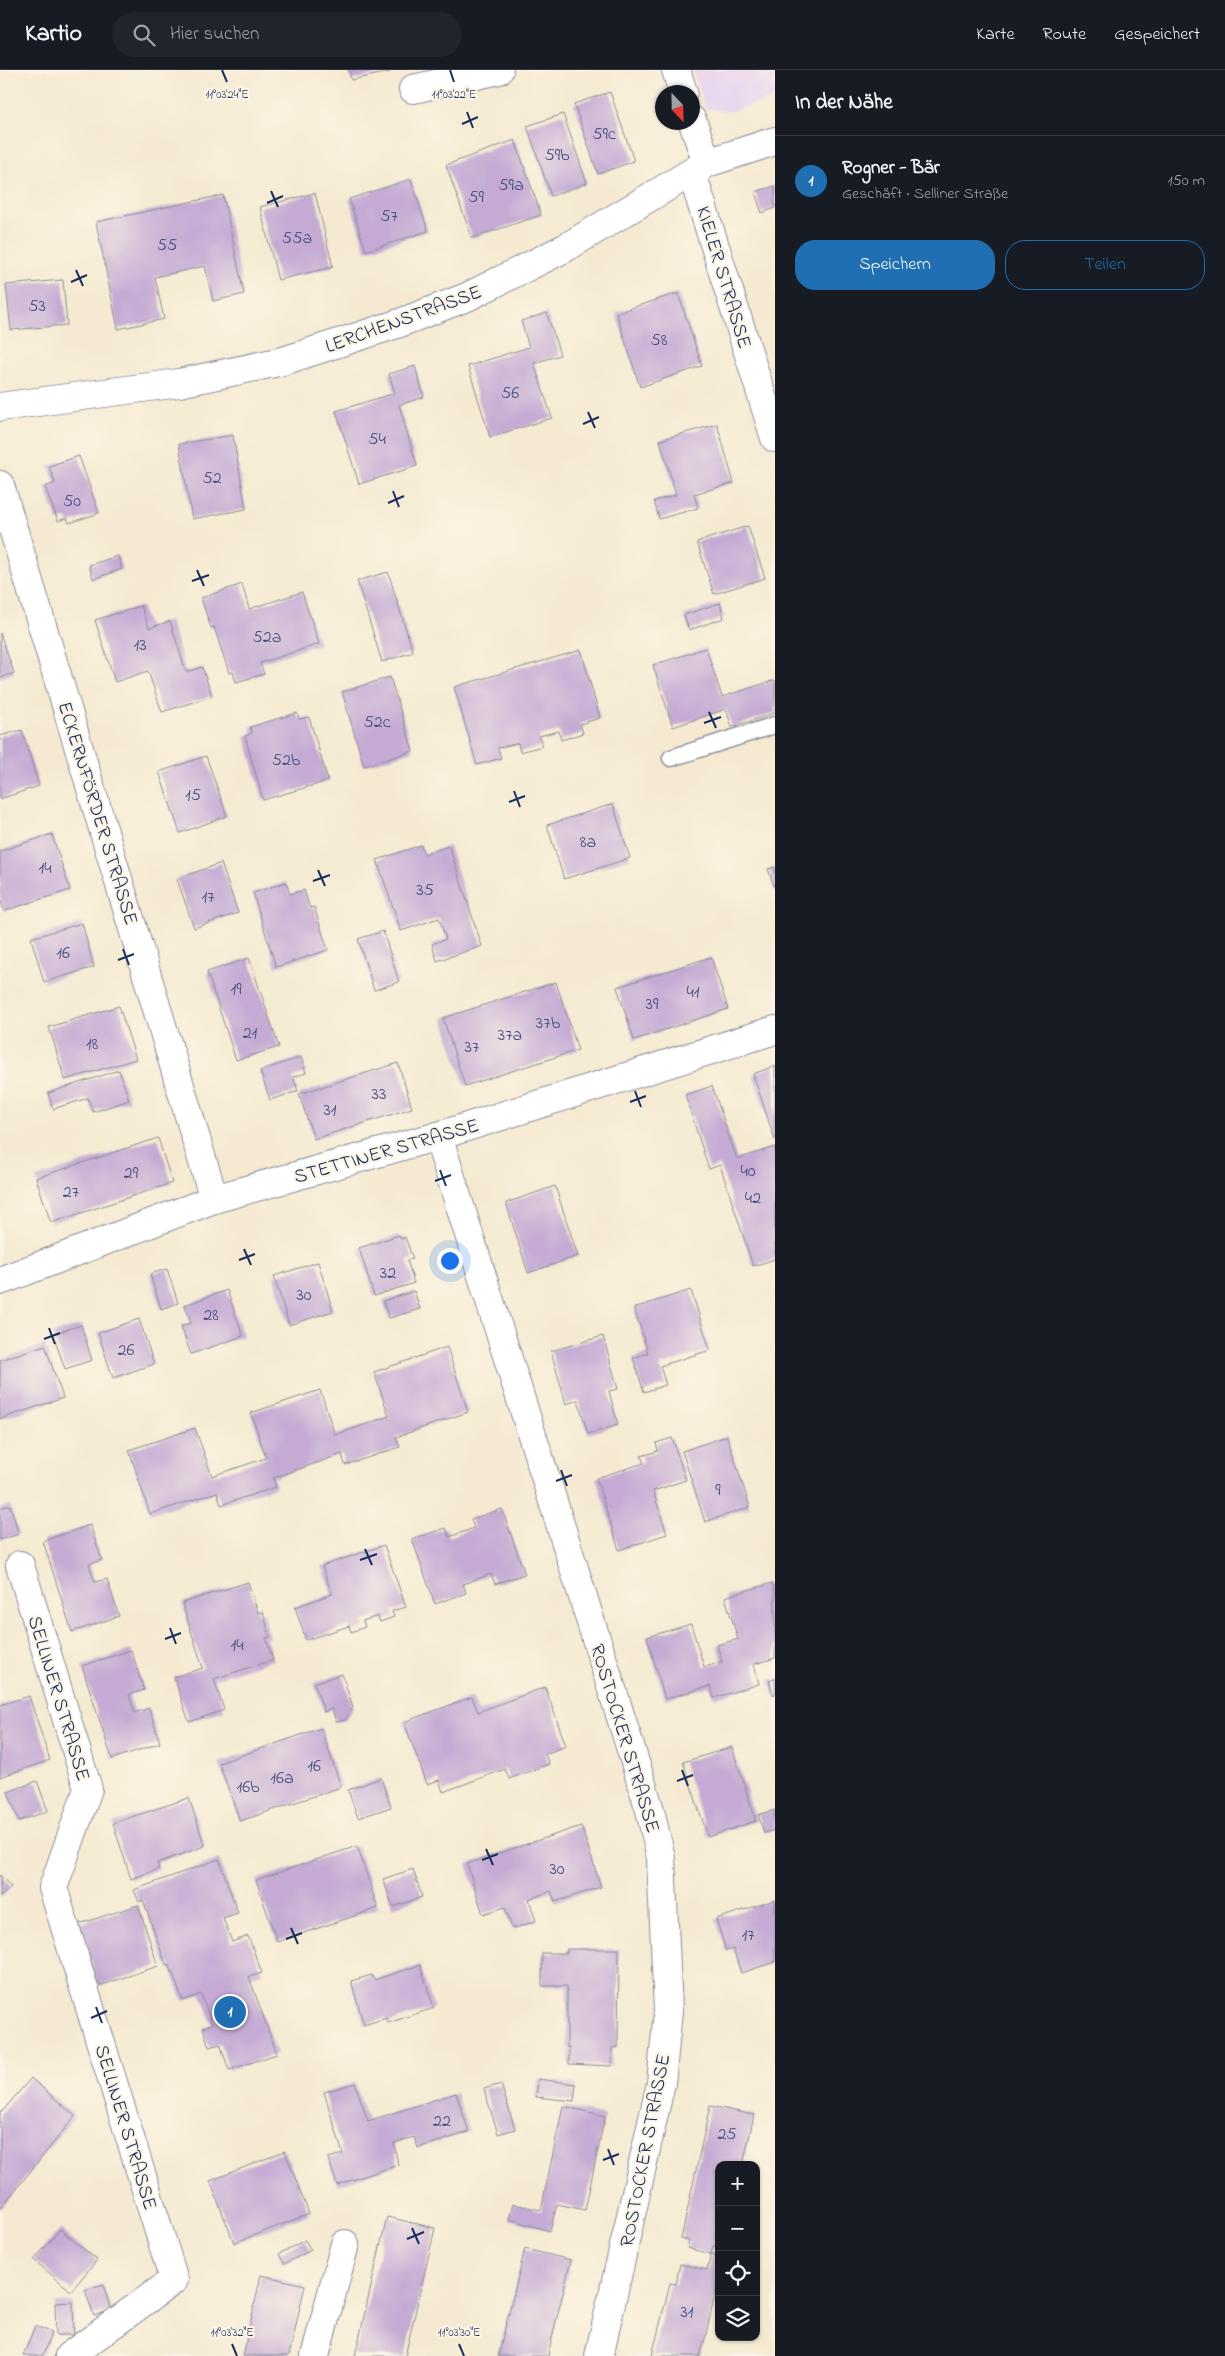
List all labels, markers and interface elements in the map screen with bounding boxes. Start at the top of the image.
search box [112,12,462,57]
text: Kartio [25,17,82,52]
icon: search [130,21,158,49]
text: Hier suchen [170,21,259,48]
text: Karte [976,22,1014,48]
text: Route [1042,22,1086,48]
text: Gespeichert [1114,22,1200,48]
north arrow [655,85,700,130]
text: 11°03'24"E [205,86,249,104]
text: 11°03'22"E [432,86,476,104]
text: In der Nähe [795,88,893,118]
house number: 59c [592,122,616,148]
house number: 59b [544,143,570,169]
text: Rogner - Bär [842,155,940,182]
text: 1 [808,169,814,193]
text: 150 m [1167,169,1205,193]
house number: 59a [498,173,524,199]
text: Geschäft · Selliner Straße [842,182,1008,206]
house number: 59 [468,185,484,211]
street label: KIELER STRASSE [687,203,758,353]
house number: 57 [380,204,398,230]
house number: 55a [282,226,312,252]
house number: 55 [157,233,177,259]
button: Speichern [795,240,995,290]
button: Teilen [1005,240,1205,290]
street label: LERCHENSTRASSE [322,279,486,362]
house number: 53 [28,294,46,320]
house number: 58 [650,328,668,354]
house number: 56 [501,381,519,407]
house number: 54 [368,427,386,453]
house number: 52 [202,466,222,492]
house number: 50 [63,489,81,515]
house number: 52a [253,625,281,651]
house number: 13 [133,633,147,659]
street label: ECKERNFÖRDER STRASSE [49,698,144,929]
house number: 52c [363,710,391,736]
house number: 52b [272,748,301,774]
house number: 15 [185,783,201,809]
house number: 8a [580,830,596,856]
house number: 14 [38,856,52,882]
house number: 35 [416,878,434,904]
house number: 17 [201,885,215,911]
house number: 16 [56,941,70,967]
house number: 19 [230,977,242,1003]
house number: 41 [686,980,700,1006]
house number: 39 [646,992,659,1018]
house number: 37b [536,1011,561,1037]
house number: 21 [243,1021,258,1047]
house number: 37a [498,1023,522,1049]
house number: 18 [86,1032,98,1058]
house number: 37 [465,1035,480,1061]
house number: 33 [372,1082,386,1108]
house number: 31 [323,1098,337,1124]
street label: STETTINER STRASSE [291,1112,483,1193]
house number: 40 [740,1159,756,1185]
house number: 29 [124,1161,139,1187]
house number: 27 [63,1180,80,1206]
house number: 42 [745,1186,761,1212]
your location [437,1248,463,1274]
house number: 32 [380,1261,396,1287]
house number: 30 [296,1283,312,1309]
house number: 28 [203,1303,219,1329]
house number: 26 [118,1338,135,1364]
house number: 9 [715,1478,721,1504]
street label: SELLINER STRASSE [19,1612,97,1785]
house number: 14 [230,1633,244,1659]
street label: ROSTOCKER STRASSE [581,1641,666,1837]
house number: 16 [307,1754,321,1780]
house number: 16a [270,1766,294,1792]
house number: 16b [236,1775,260,1801]
house number: 30 [549,1857,565,1883]
house number: 17 [741,1923,755,1949]
pin: 1 [214,1993,246,2031]
street label: SELLINER STRASSE [86,2041,164,2214]
street label: ROSTOCKER STRASSE [614,2051,679,2250]
house number: 22 [433,2109,451,2135]
house number: 25 [717,2122,737,2148]
map controls [715,2161,760,2341]
button: + [715,2161,760,2206]
button: − [715,2206,760,2251]
button: locate [715,2251,760,2296]
button: layers [715,2296,760,2341]
house number: 31 [680,2300,694,2326]
text: 11°03'32"E [210,2324,254,2342]
text: 11°03'30"E [438,2324,480,2342]

